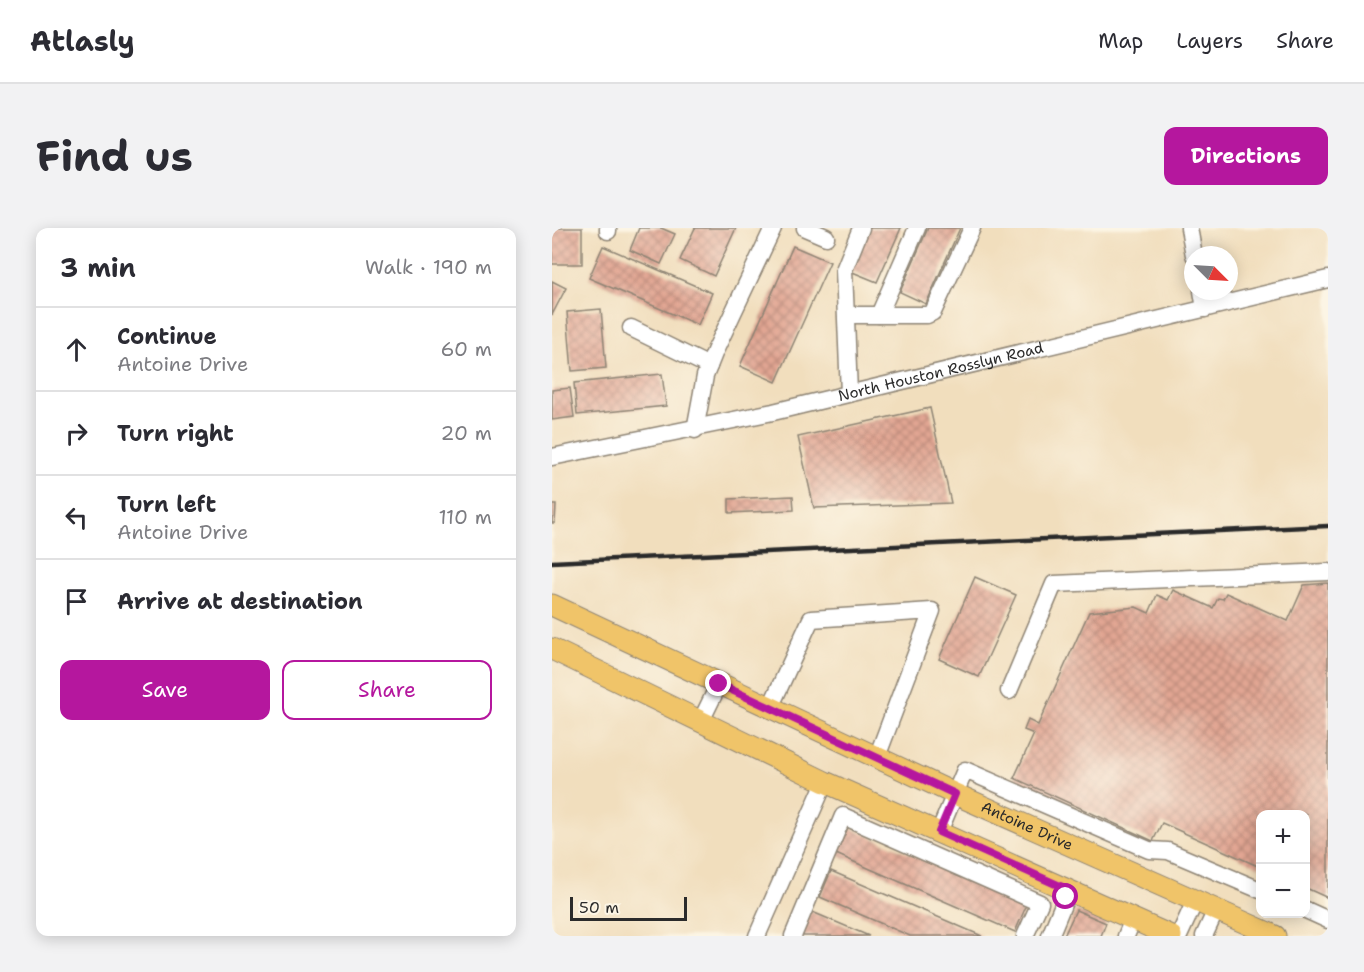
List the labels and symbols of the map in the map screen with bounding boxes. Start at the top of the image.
north arrow [1184,246,1238,300]
street label: North Houston Rosslyn Road [836,337,1046,406]
route end [705,670,731,696]
street label: Antoine Drive [978,797,1076,855]
route start [1052,883,1078,909]
scale bar [570,894,687,922]

